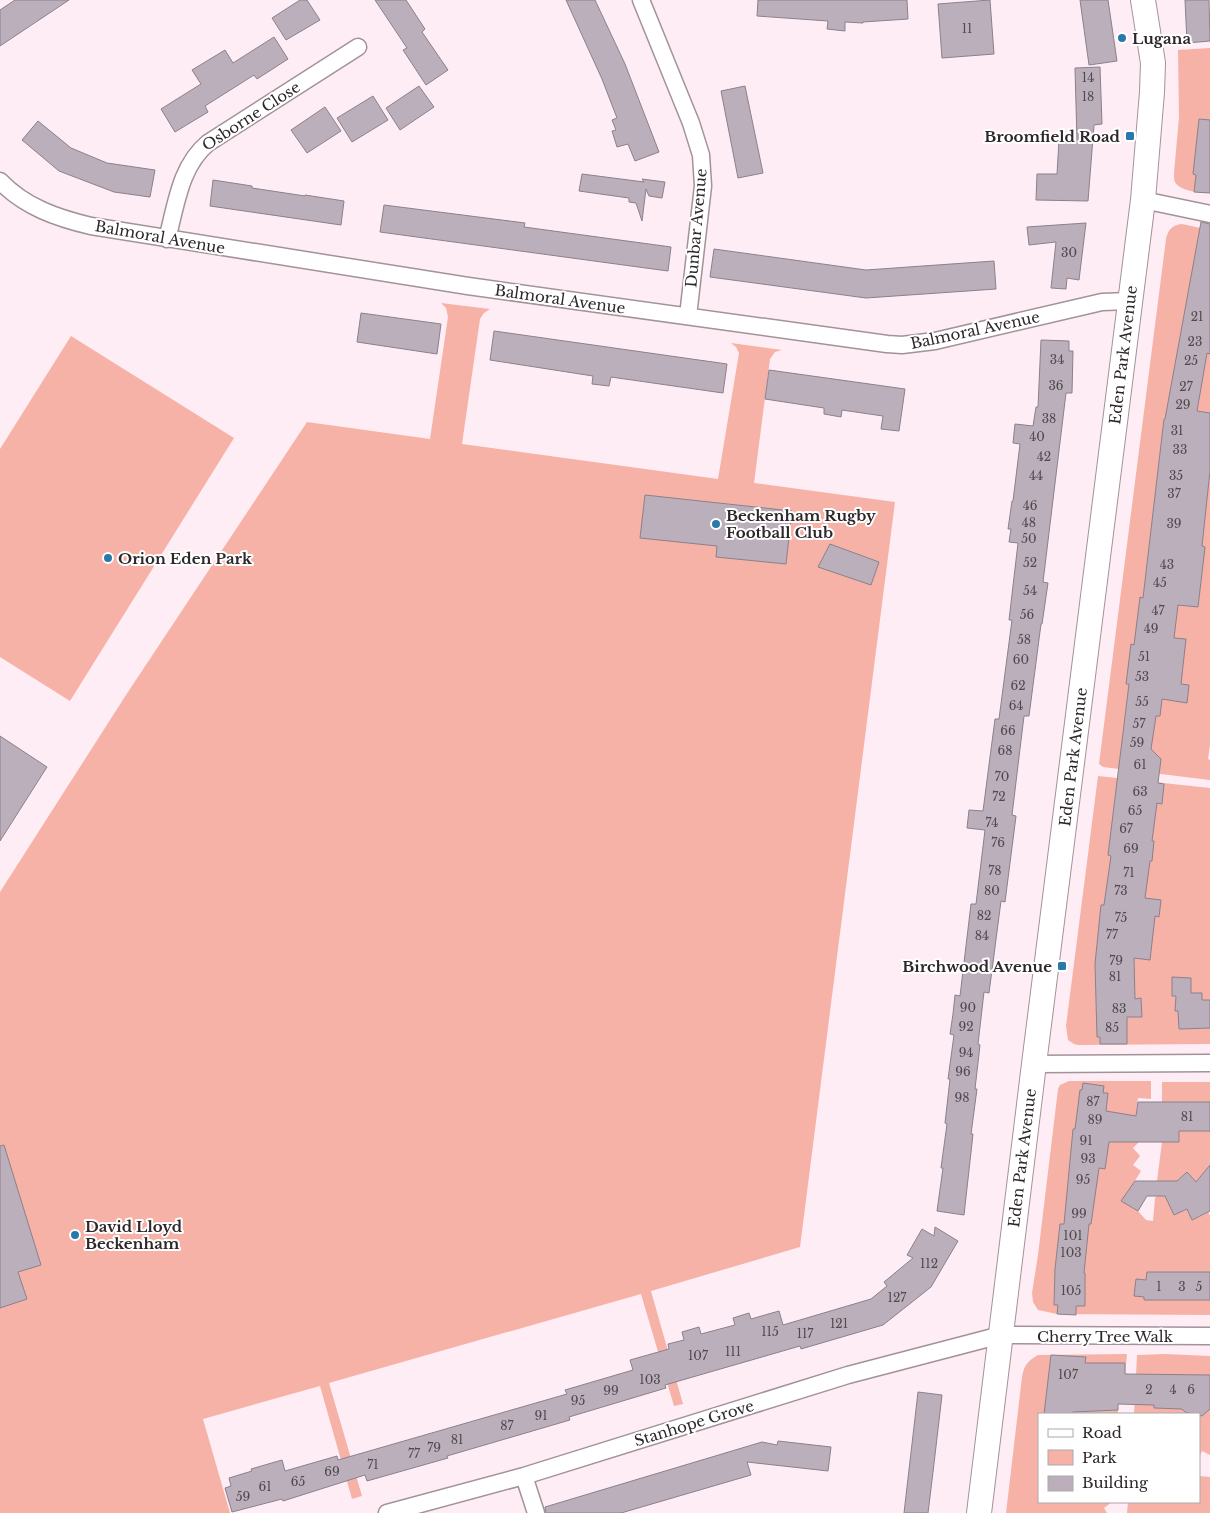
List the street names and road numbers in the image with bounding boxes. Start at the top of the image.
street label: Osborne Close [198,77,304,155]
street label: Dunbar Avenue [681,168,711,288]
street label: Balmoral Avenue [93,216,227,258]
street label: Balmoral Avenue [493,280,627,318]
street label: Eden Park Avenue [1105,285,1141,425]
street label: Balmoral Avenue [909,307,1041,353]
street label: Eden Park Avenue [1055,687,1091,827]
street label: Eden Park Avenue [1004,1088,1040,1228]
street label: Cherry Tree Walk [1037,1327,1174,1346]
street label: Stanhope Grove [632,1396,756,1450]

